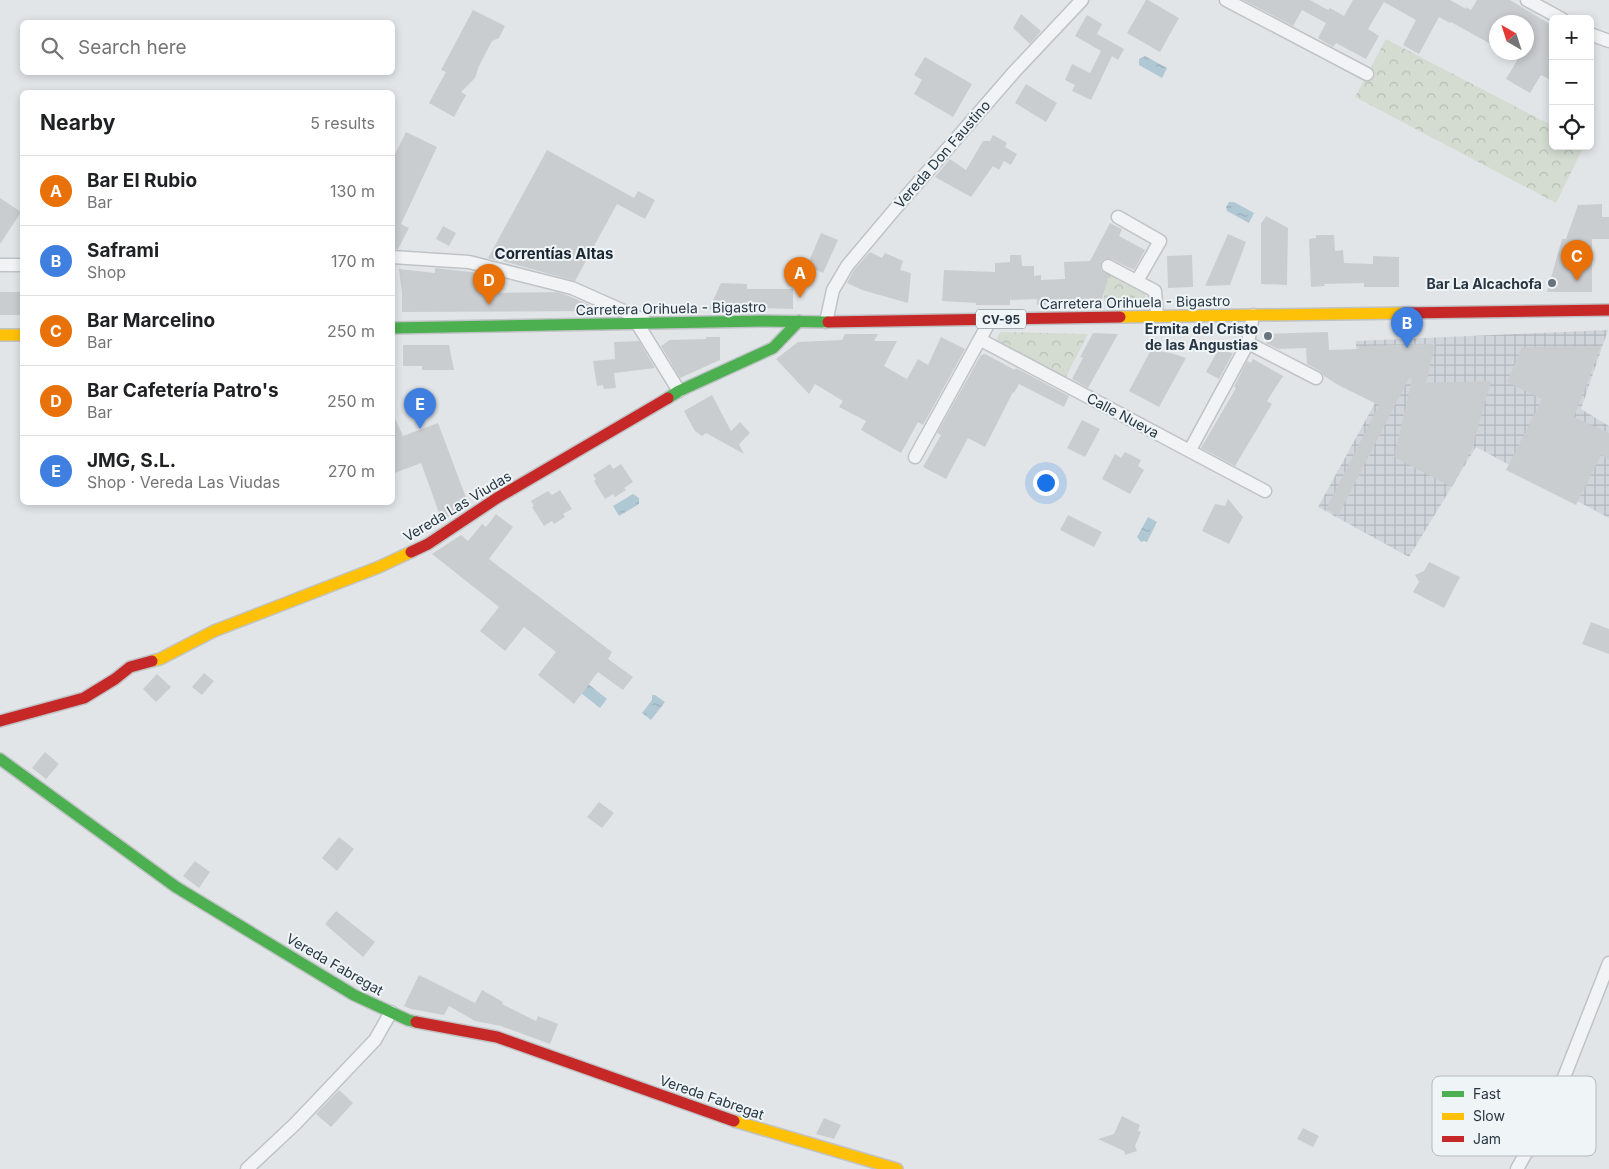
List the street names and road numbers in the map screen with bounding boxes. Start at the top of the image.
street label: Vereda Don Faustino [890,97,994,211]
street label: Carretera Orihuela - Bigastro [1039,292,1231,312]
street label: Carretera Orihuela - Bigastro [575,298,767,318]
road number: CV-95 [976,310,1026,328]
street label: Calle Nueva [1084,389,1162,441]
street label: Vereda Las Viudas [400,467,514,545]
street label: Vereda Fabregat [283,929,387,999]
street label: Vereda Fabregat [658,1071,767,1123]

